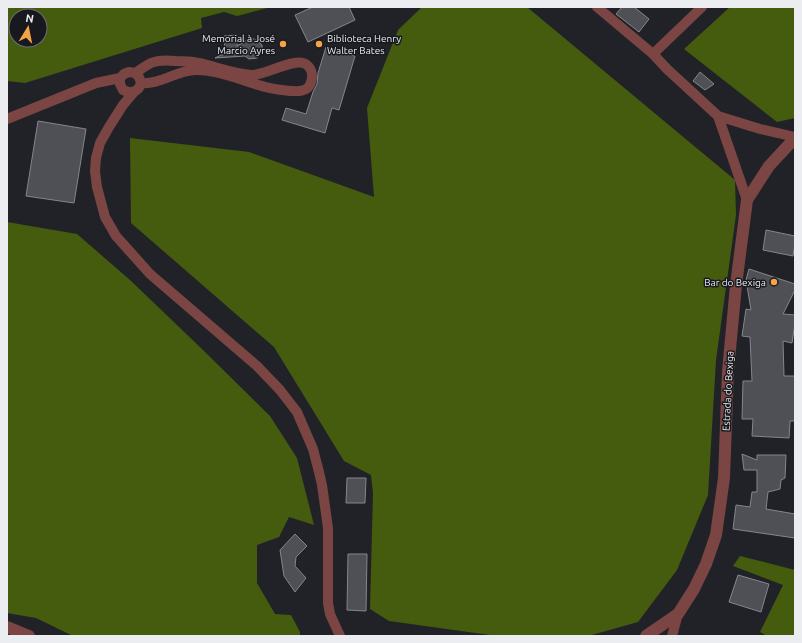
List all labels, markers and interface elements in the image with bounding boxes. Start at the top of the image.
north arrow [8,8,48,48]
text: N [25,12,35,25]
place label: Memorial à José Marcio Ayres [202,33,275,56]
place label: Biblioteca Henry Walter Bates [327,33,401,56]
marker: Memorial à José Marcio Ayres [278,39,288,49]
marker: Biblioteca Henry Walter Bates [314,39,324,49]
place label: Bar do Bexiga [704,277,766,288]
marker: Bar do Bexiga [769,277,779,287]
street label: Estrada do Bexiga [720,351,736,431]

